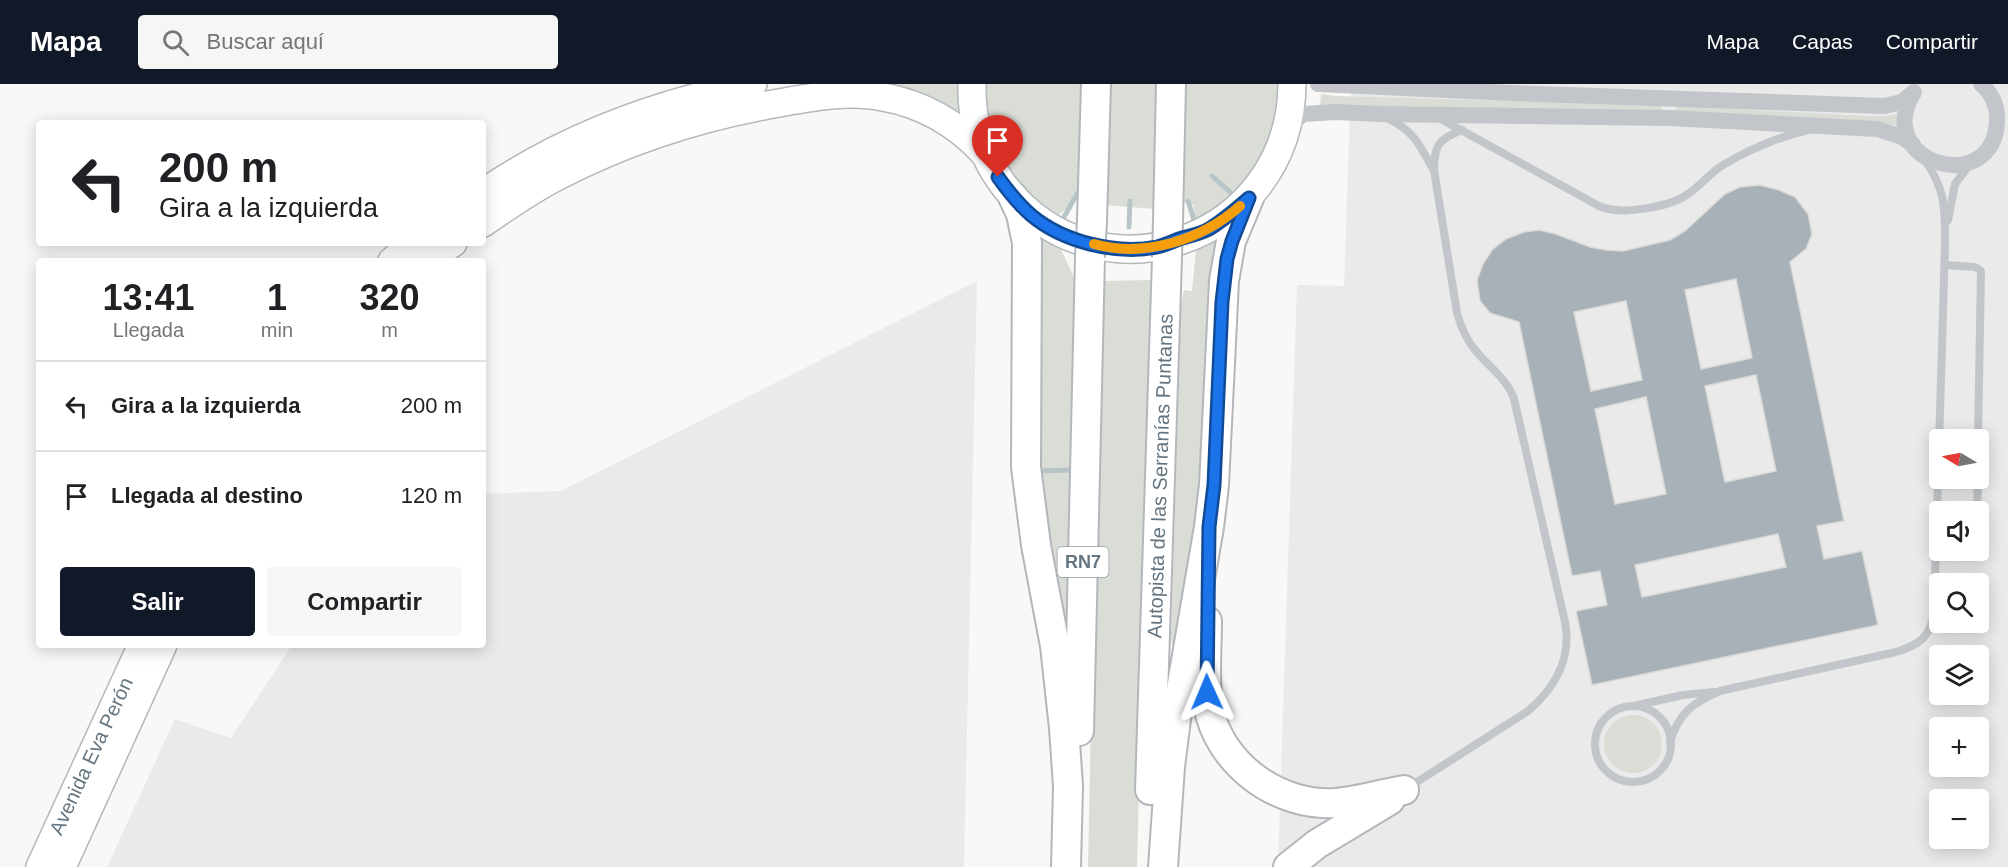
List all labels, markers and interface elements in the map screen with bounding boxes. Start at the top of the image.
search box [138,15,558,69]
text: Mapa [30,26,102,57]
icon: search [159,26,192,59]
text: Buscar aquí [207,29,324,54]
text: Mapa [1707,30,1759,53]
text: Capas [1792,30,1853,53]
text: Compartir [1886,30,1978,53]
pin [972,115,1023,177]
icon: arrive [981,124,1014,157]
icon: left [60,144,138,222]
text: 200 m [159,144,278,191]
text: Gira a la izquierda [159,193,378,223]
text: 13:41 [102,277,194,318]
text: 1 [267,277,287,318]
text: 320 [359,277,420,318]
street label: Autopista de las Serranías Puntanas [1143,313,1177,639]
text: Llegada [113,319,184,341]
text: min [261,319,293,341]
text: m [381,319,398,341]
icon: left [60,390,93,423]
text: Gira a la izquierda [111,393,301,418]
text: 200 m [401,393,462,418]
north arrow [1929,429,1989,489]
map controls [1929,429,1989,849]
icon: arrive [60,480,93,513]
text: Llegada al destino [111,483,303,508]
text: 120 m [401,483,462,508]
button: sound [1929,501,1989,561]
road number: RN7 [1058,547,1108,577]
button: Salir [60,567,255,636]
button: Compartir [267,567,462,636]
button: search [1929,573,1989,633]
button: layers [1929,645,1989,705]
position arrow [1175,660,1239,724]
street label: Avenida Eva Perón [45,674,137,838]
button: + [1929,717,1989,777]
button: − [1929,789,1989,849]

